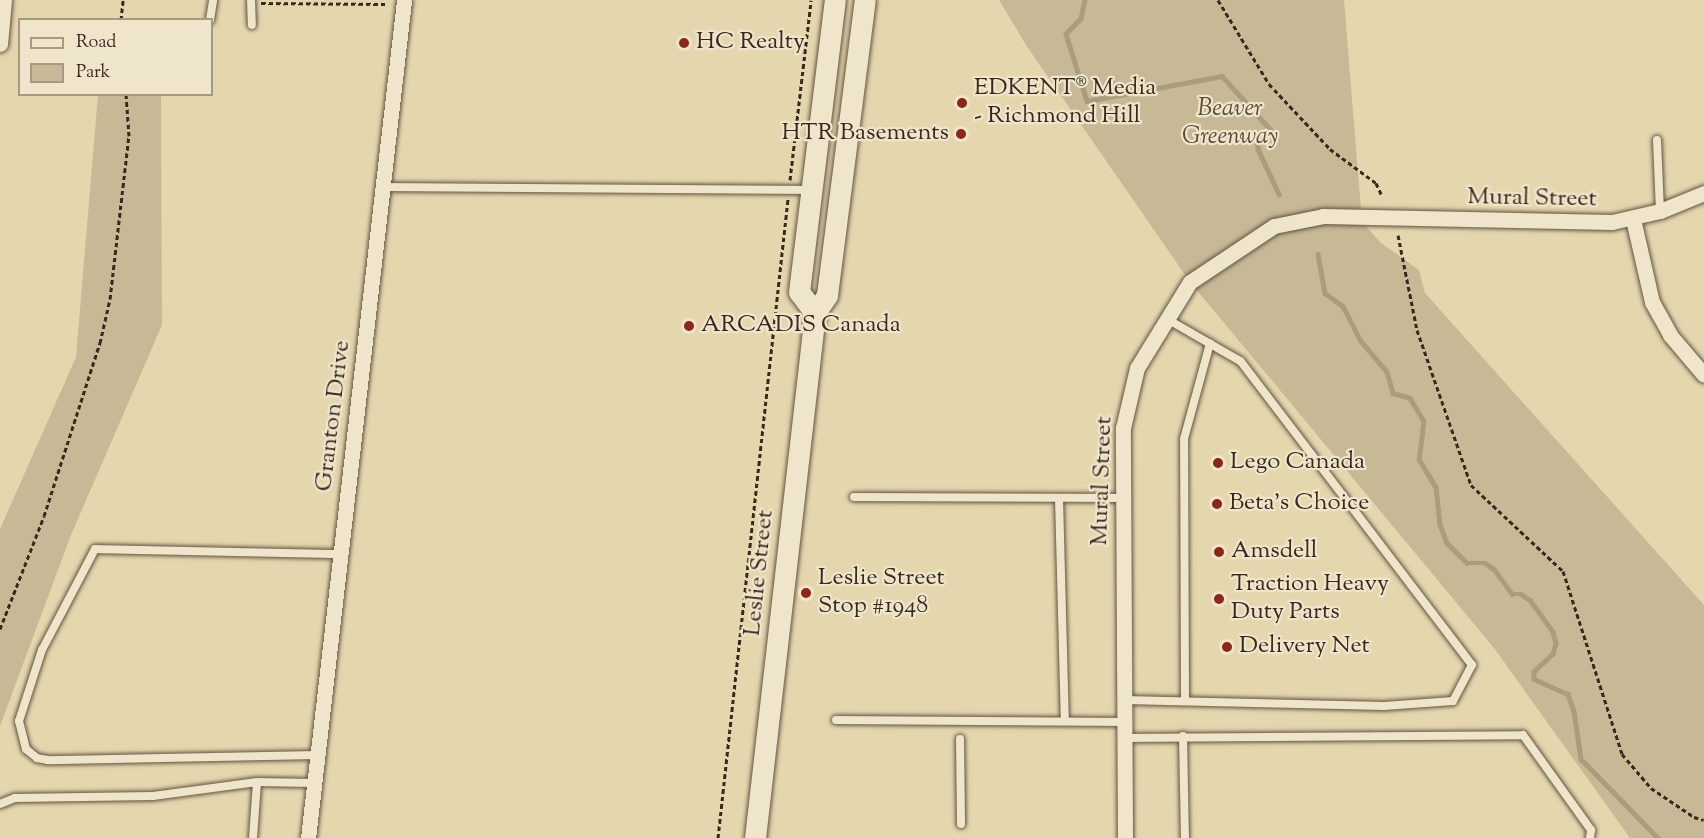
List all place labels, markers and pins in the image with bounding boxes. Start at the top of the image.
place label: HC Realty [696,29,805,57]
marker: HC Realty [677,36,691,50]
place label: EDKENT® Media - Richmond Hill [974,75,1156,131]
marker: EDKENT® Media - Richmond Hill [955,96,969,110]
place label: HTR Basements [782,120,949,148]
marker: HTR Basements [954,127,968,141]
place label: ARCADIS Canada [701,312,901,340]
marker: ARCADIS Canada [682,319,696,333]
place label: Lego Canada [1230,449,1365,477]
marker: Lego Canada [1211,456,1225,470]
place label: Beta's Choice [1229,490,1369,518]
marker: Beta's Choice [1210,497,1224,511]
place label: Amsdell [1231,538,1318,566]
marker: Amsdell [1212,545,1226,559]
place label: Leslie Street Stop #1948 [818,565,945,621]
place label: Traction Heavy Duty Parts [1231,571,1389,627]
marker: Leslie Street Stop #1948 [799,586,813,600]
marker: Traction Heavy Duty Parts [1212,592,1226,606]
place label: Delivery Net [1239,633,1370,661]
marker: Delivery Net [1220,640,1234,654]

